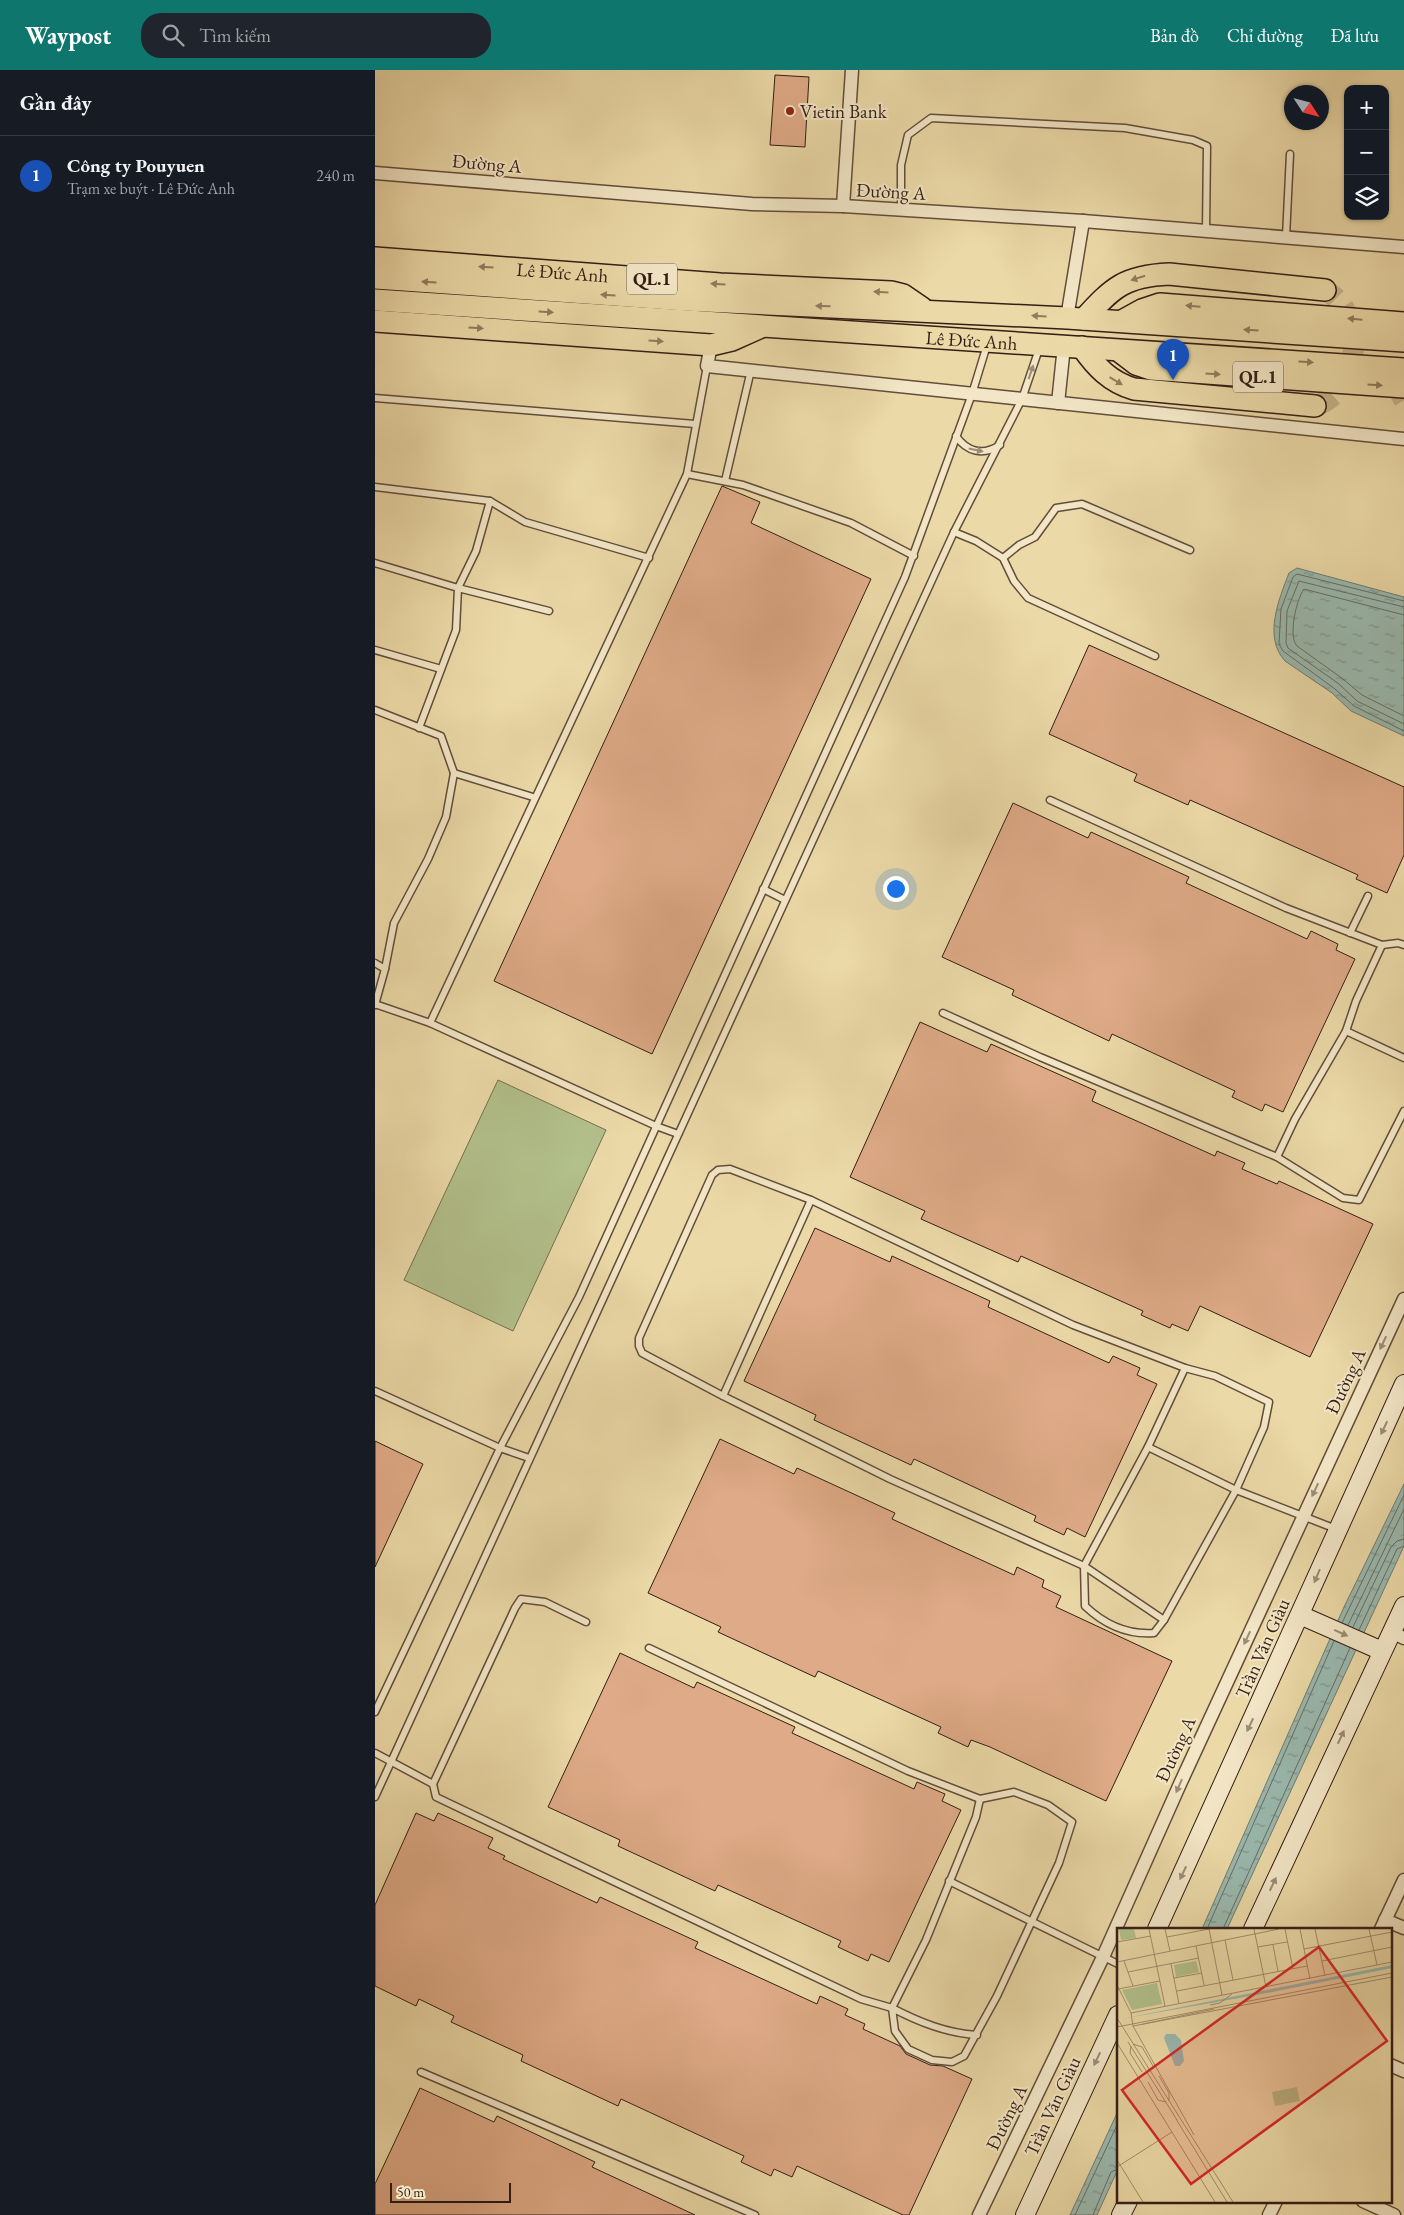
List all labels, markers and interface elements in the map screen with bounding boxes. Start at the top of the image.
search box [141,13,491,58]
text: Waypost [25,20,111,51]
icon: search [159,21,187,49]
text: Tìm kiếm [199,23,271,48]
text: Bản đồ [1150,24,1199,47]
text: Chỉ đường [1227,24,1303,47]
text: Đã lưu [1331,24,1379,47]
north arrow [1284,85,1329,130]
map controls [1344,85,1389,220]
button: + [1344,85,1389,130]
text: Gần đây [20,89,92,116]
place label: Vietin Bank [800,99,888,124]
marker: Vietin Bank [784,105,796,117]
button: − [1344,130,1389,175]
street label: Đường A [451,148,524,179]
text: Công ty Pouyuen [67,153,205,178]
text: 1 [32,165,40,186]
text: 240 m [316,165,355,186]
button: layers [1344,175,1389,220]
street label: Đường A [855,177,927,206]
text: Trạm xe buýt · Lê Đức Anh [67,178,235,199]
street label: Lê Đức Anh [516,257,609,289]
one-way arrow [478,262,494,270]
road number: QL.1 [627,263,677,294]
one-way arrow [1130,274,1145,282]
one-way arrow [420,277,436,285]
one-way arrow [710,280,726,288]
one-way arrow [872,287,888,295]
one-way arrow [600,290,616,298]
one-way arrow [815,301,831,309]
one-way arrow [1185,302,1201,310]
one-way arrow [538,309,554,317]
one-way arrow [1031,312,1047,320]
one-way arrow [1347,315,1363,323]
one-way arrow [468,325,484,333]
street label: Lê Đức Anh [925,325,1019,356]
one-way arrow [1242,326,1258,334]
one-way arrow [648,338,664,346]
pin: 1 [1157,339,1189,380]
one-way arrow [1298,359,1314,367]
road number: QL.1 [1233,362,1283,392]
one-way arrow [1028,364,1036,379]
one-way arrow [1205,370,1221,378]
one-way arrow [1110,377,1123,386]
one-way arrow [1367,382,1383,390]
one-way arrow [968,446,984,454]
your location [883,876,909,902]
one-way arrow [1379,1336,1387,1350]
street label: Đường A [1319,1344,1372,1418]
one-way arrow [1379,1421,1387,1435]
one-way arrow [1310,1483,1318,1497]
one-way arrow [1313,1569,1321,1584]
street label: Trần Văn Giàu [1229,1594,1296,1702]
one-way arrow [1334,1630,1348,1638]
one-way arrow [1243,1631,1251,1645]
street label: Đường A [1149,1712,1202,1786]
one-way arrow [1246,1718,1254,1732]
one-way arrow [1337,1730,1345,1744]
one-way arrow [1175,1779,1183,1793]
one-way arrow [1179,1865,1187,1880]
one-way arrow [1269,1877,1278,1892]
inset map [1117,1928,1391,2202]
street label: Trần Văn Giàu [1019,2052,1086,2160]
one-way arrow [1093,2052,1101,2066]
street label: Đường A [980,2080,1033,2154]
scale bar [390,2180,511,2203]
text: 50 m [397,2183,424,2201]

